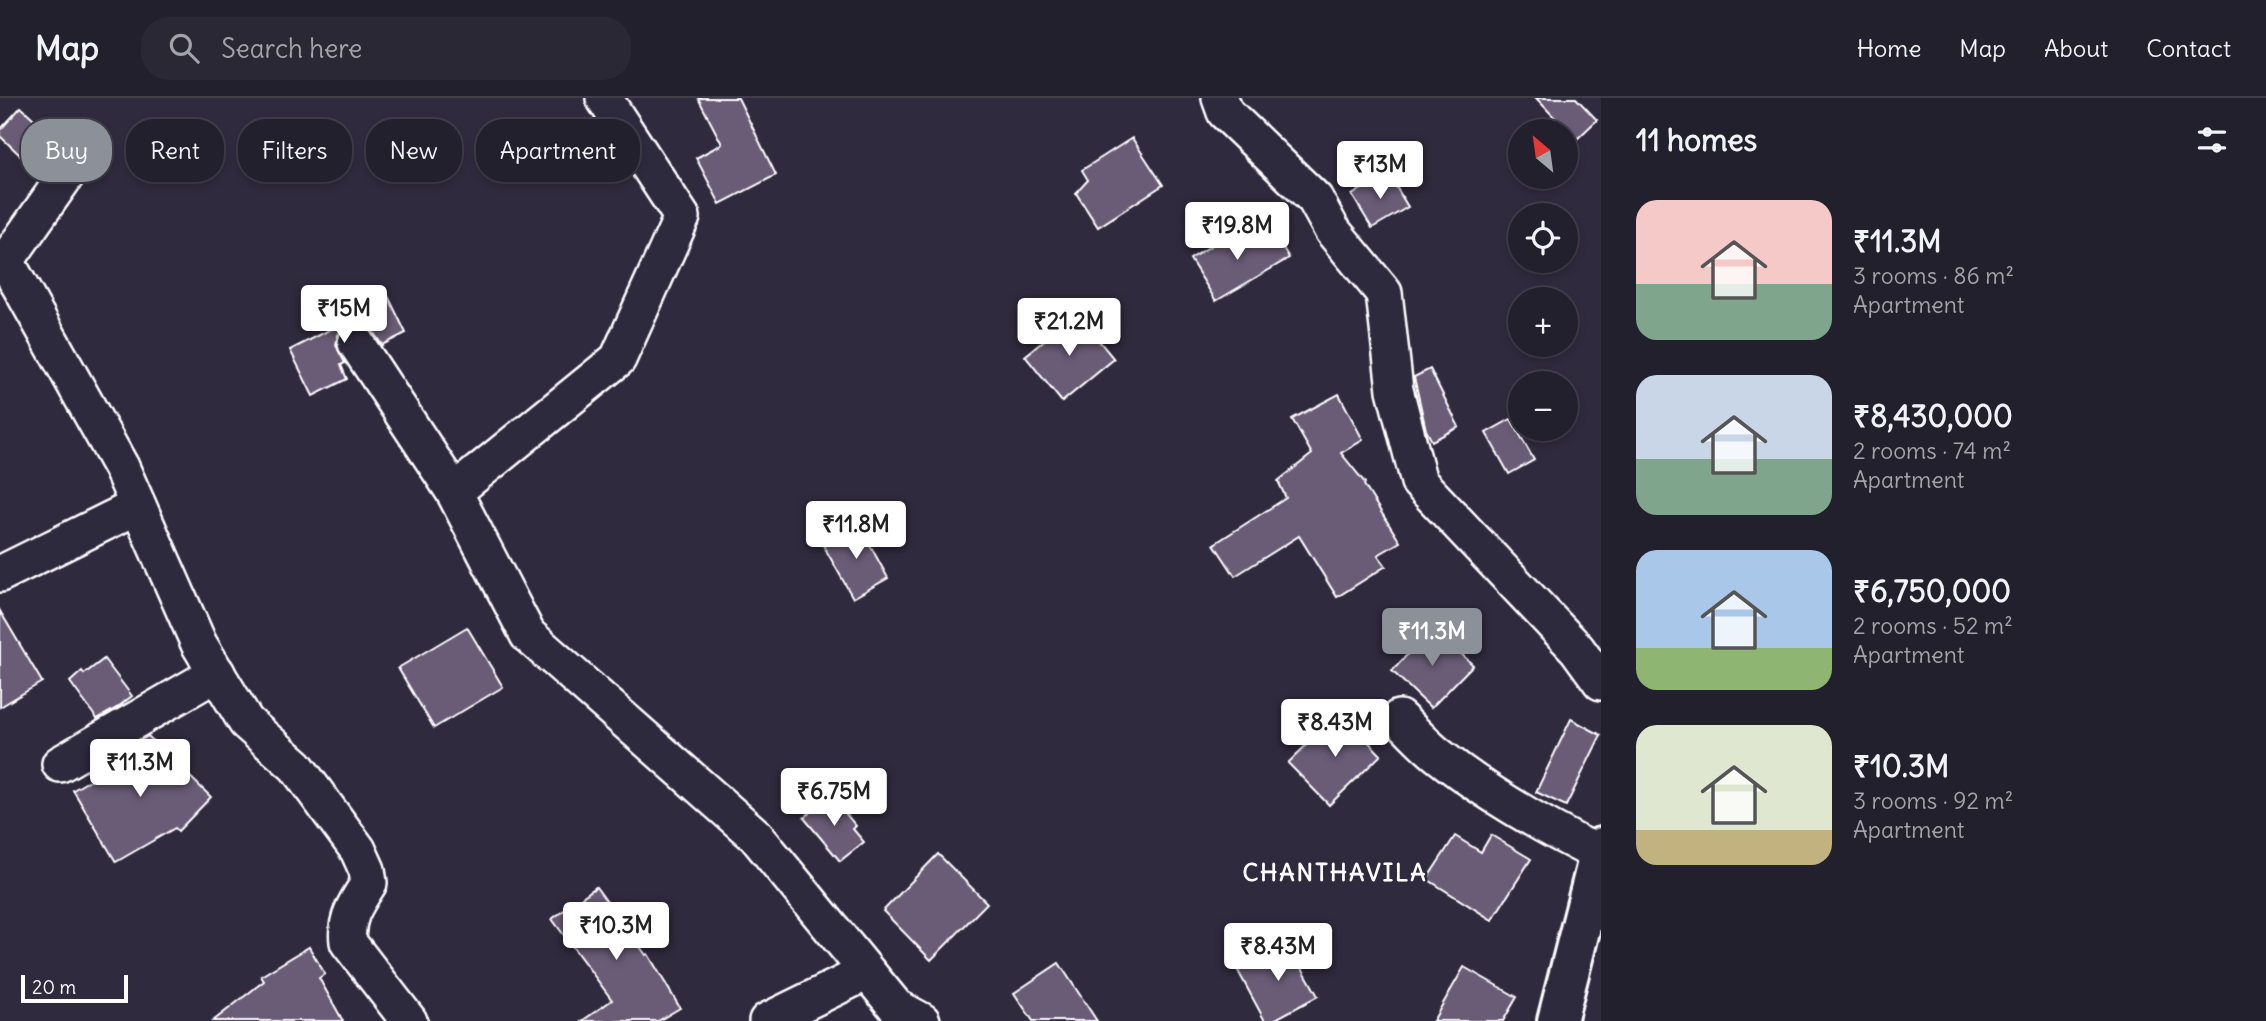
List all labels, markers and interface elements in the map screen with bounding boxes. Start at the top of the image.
search box [141,17,631,80]
text: Map [35,27,99,69]
icon: search [165,29,203,67]
text: Search here [221,32,362,65]
text: Home [1857,33,1921,63]
text: Map [1959,33,2006,63]
text: About [2044,33,2108,63]
text: Contact [2146,33,2231,63]
chip: Buy [21,119,112,182]
chip: Rent [126,119,224,182]
chip: Filters [238,119,352,182]
chip: New [366,119,462,182]
chip: Apartment [476,119,640,182]
north arrow [1508,119,1578,189]
map controls [1508,119,1578,441]
text: 11 homes [1636,121,1757,159]
icon: filters [2193,121,2231,159]
pin: ₹13M [1339,141,1421,201]
text: ₹13M [1353,149,1407,178]
pin: ₹19.8M [1180,202,1294,262]
button: locate [1508,203,1578,273]
text: ₹19.8M [1201,210,1273,239]
text: ₹11.3M [1853,222,1942,260]
icon: home [1692,228,1776,312]
text: 3 rooms · 86 m² [1853,261,2014,290]
pin: ₹15M [303,286,385,345]
button: + [1508,287,1578,357]
text: Apartment [1853,290,1965,319]
text: ₹15M [317,293,371,322]
pin: ₹21.2M [1012,299,1126,358]
text: ₹21.2M [1034,306,1104,335]
button: − [1508,371,1578,441]
text: ₹8,430,000 [1853,397,2013,435]
icon: home [1692,403,1776,487]
text: 2 rooms · 74 m² [1853,436,2011,465]
text: Apartment [1853,465,1965,494]
pin: ₹11.8M [799,502,913,561]
text: ₹11.8M [822,509,890,538]
text: ₹6,750,000 [1853,572,2011,610]
icon: home [1692,578,1776,662]
pin: ₹11.3M [1375,608,1489,668]
text: 2 rooms · 52 m² [1853,611,2013,640]
text: ₹11.3M [1398,616,1466,645]
text: Apartment [1853,640,1965,669]
pin: ₹8.43M [1278,700,1392,759]
text: ₹8.43M [1297,707,1373,736]
pin: ₹11.3M [83,740,197,799]
text: ₹11.3M [106,747,174,776]
text: ₹10.3M [1853,747,1949,785]
icon: home [1692,753,1776,837]
pin: ₹6.75M [777,768,891,828]
text: ₹6.75M [797,776,871,805]
text: 3 rooms · 92 m² [1853,786,2013,815]
text: Apartment [1853,815,1965,844]
district label: CHANTHAVILA [1242,857,1428,887]
pin: ₹10.3M [559,902,673,962]
text: ₹10.3M [579,910,653,939]
pin: ₹8.43M [1221,924,1335,983]
text: ₹8.43M [1240,931,1316,960]
scale bar [21,972,128,1004]
text: 20 m [32,975,76,999]

